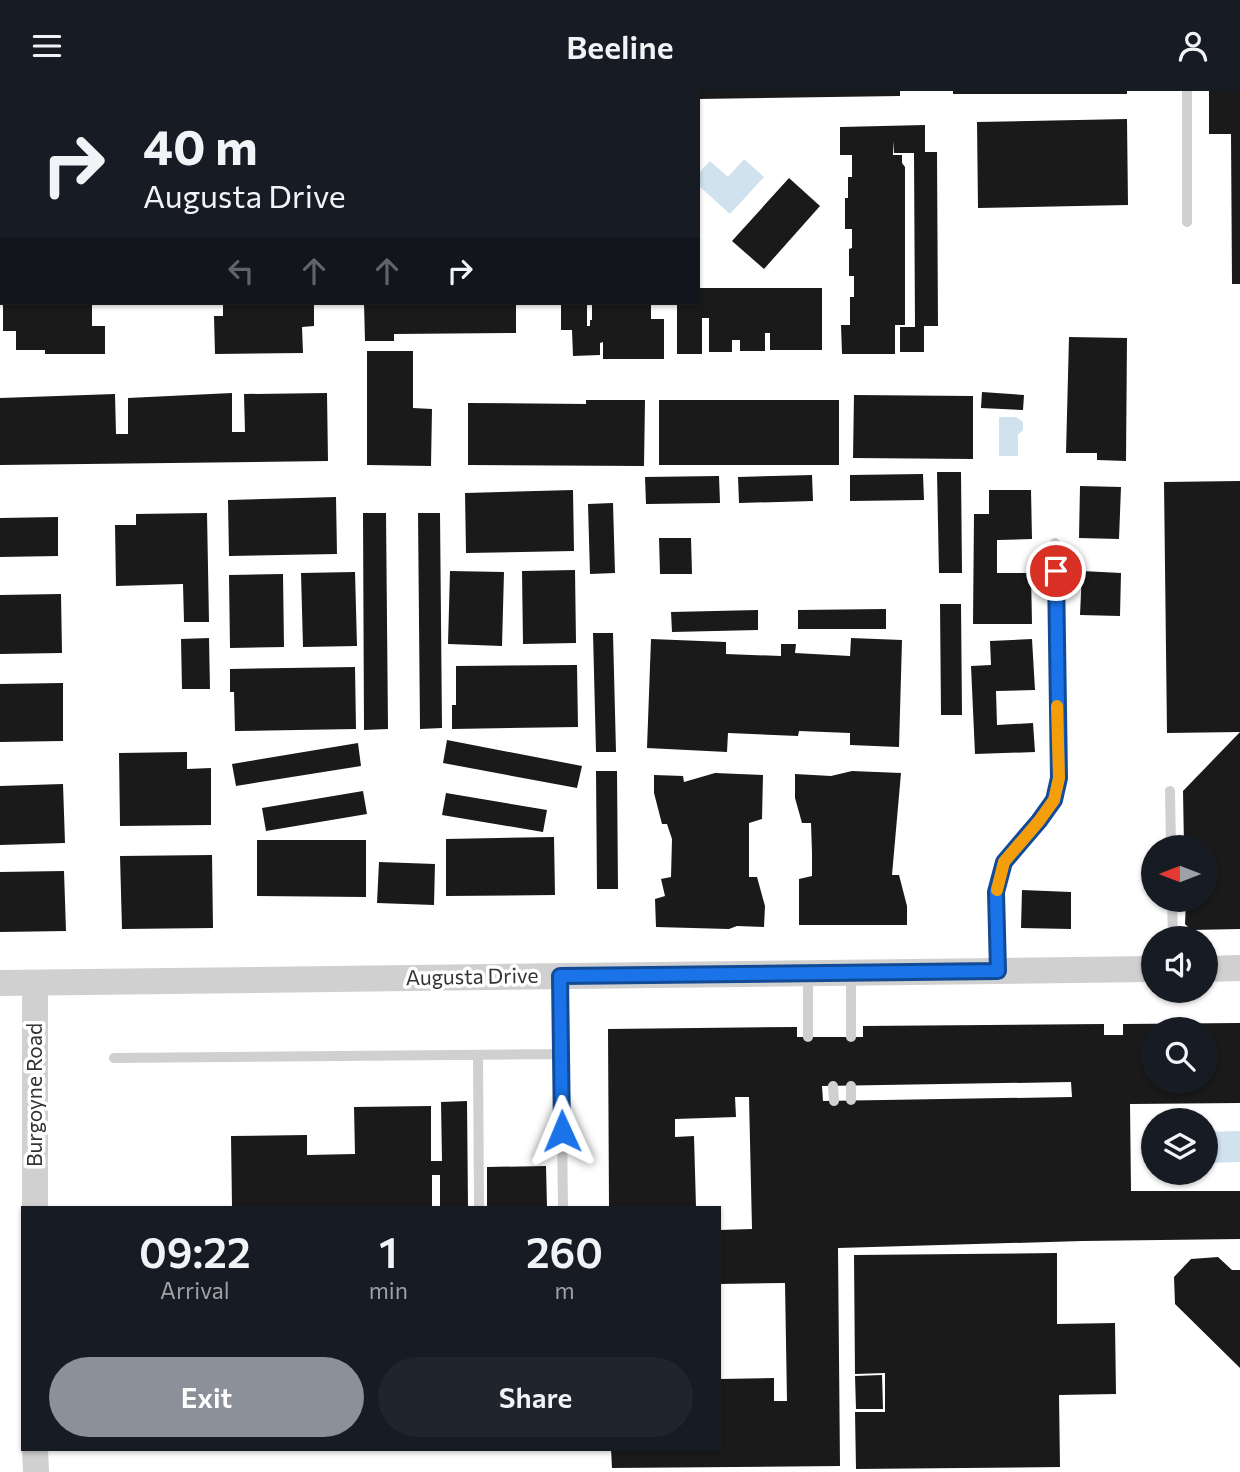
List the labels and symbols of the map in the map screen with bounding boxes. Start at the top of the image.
pin [1026,541,1086,601]
north arrow [1141,835,1218,912]
street label: Augusta Drive [405,962,539,989]
street label: Burgoyne Road [21,1023,46,1167]
position arrow [525,1094,599,1168]

